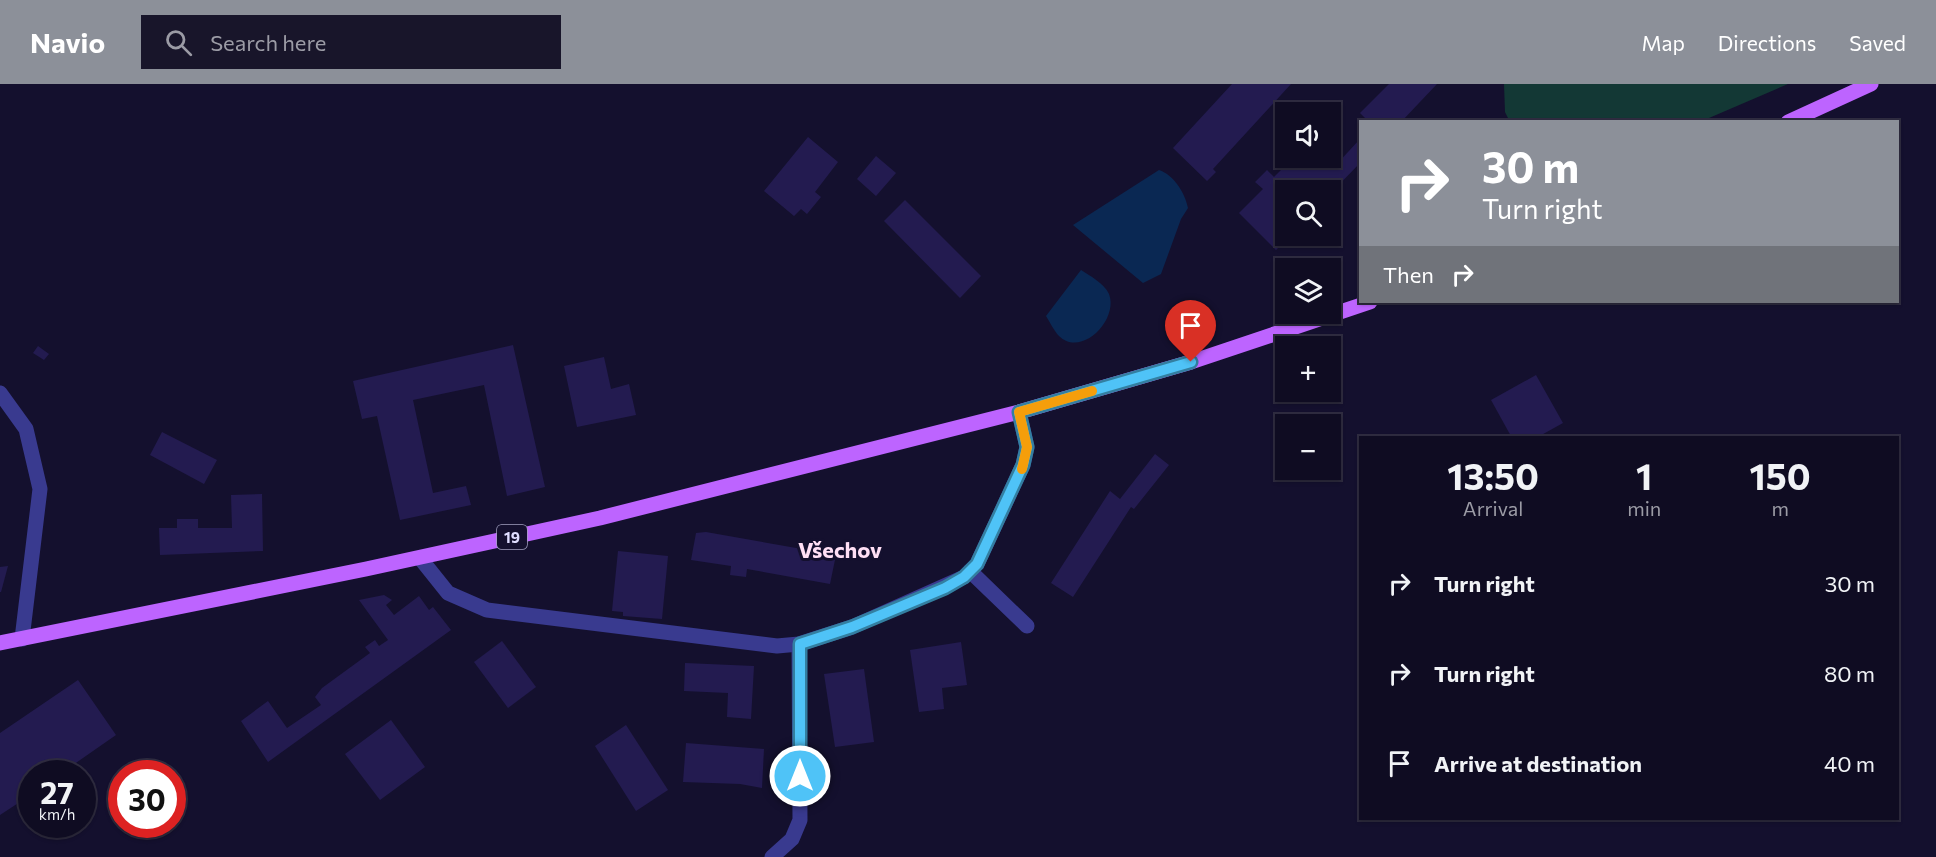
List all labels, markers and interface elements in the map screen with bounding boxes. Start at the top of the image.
search box [141,15,561,69]
text: Navio [30,25,105,59]
icon: search [162,26,195,59]
text: Search here [210,29,326,56]
text: Map [1642,30,1685,55]
text: Directions [1718,30,1816,55]
text: Saved [1849,30,1906,55]
map controls [1275,102,1341,480]
button: sound [1275,102,1341,168]
text: 30 m [1482,140,1579,192]
icon: right [1383,144,1461,222]
button: search [1275,180,1341,246]
text: Turn right [1482,192,1602,225]
button: layers [1275,258,1341,324]
icon: right [1446,258,1479,291]
text: Then [1383,261,1434,288]
pin [1165,300,1216,362]
icon: arrive [1174,309,1207,342]
button: + [1275,336,1341,402]
button: − [1275,414,1341,480]
text: 13:50 [1447,453,1539,497]
text: 1 [1636,453,1652,497]
text: 150 [1750,453,1811,497]
text: Arrival [1463,496,1523,520]
text: min [1627,496,1661,520]
text: m [1771,496,1789,520]
road number: 19 [497,525,527,549]
district label: Všechov [798,536,882,563]
icon: right [1383,567,1416,600]
text: Turn right [1434,570,1535,597]
text: 30 m [1825,570,1875,597]
icon: right [1383,657,1416,690]
text: Turn right [1434,660,1535,687]
text: 80 m [1824,660,1875,687]
position arrow [768,744,832,808]
icon: arrive [1383,747,1416,780]
text: Arrive at destination [1434,750,1642,777]
text: 40 m [1824,750,1875,777]
speed limit sign: 30 [108,760,186,838]
text: 27 [40,773,74,810]
text: km/h [39,805,75,823]

